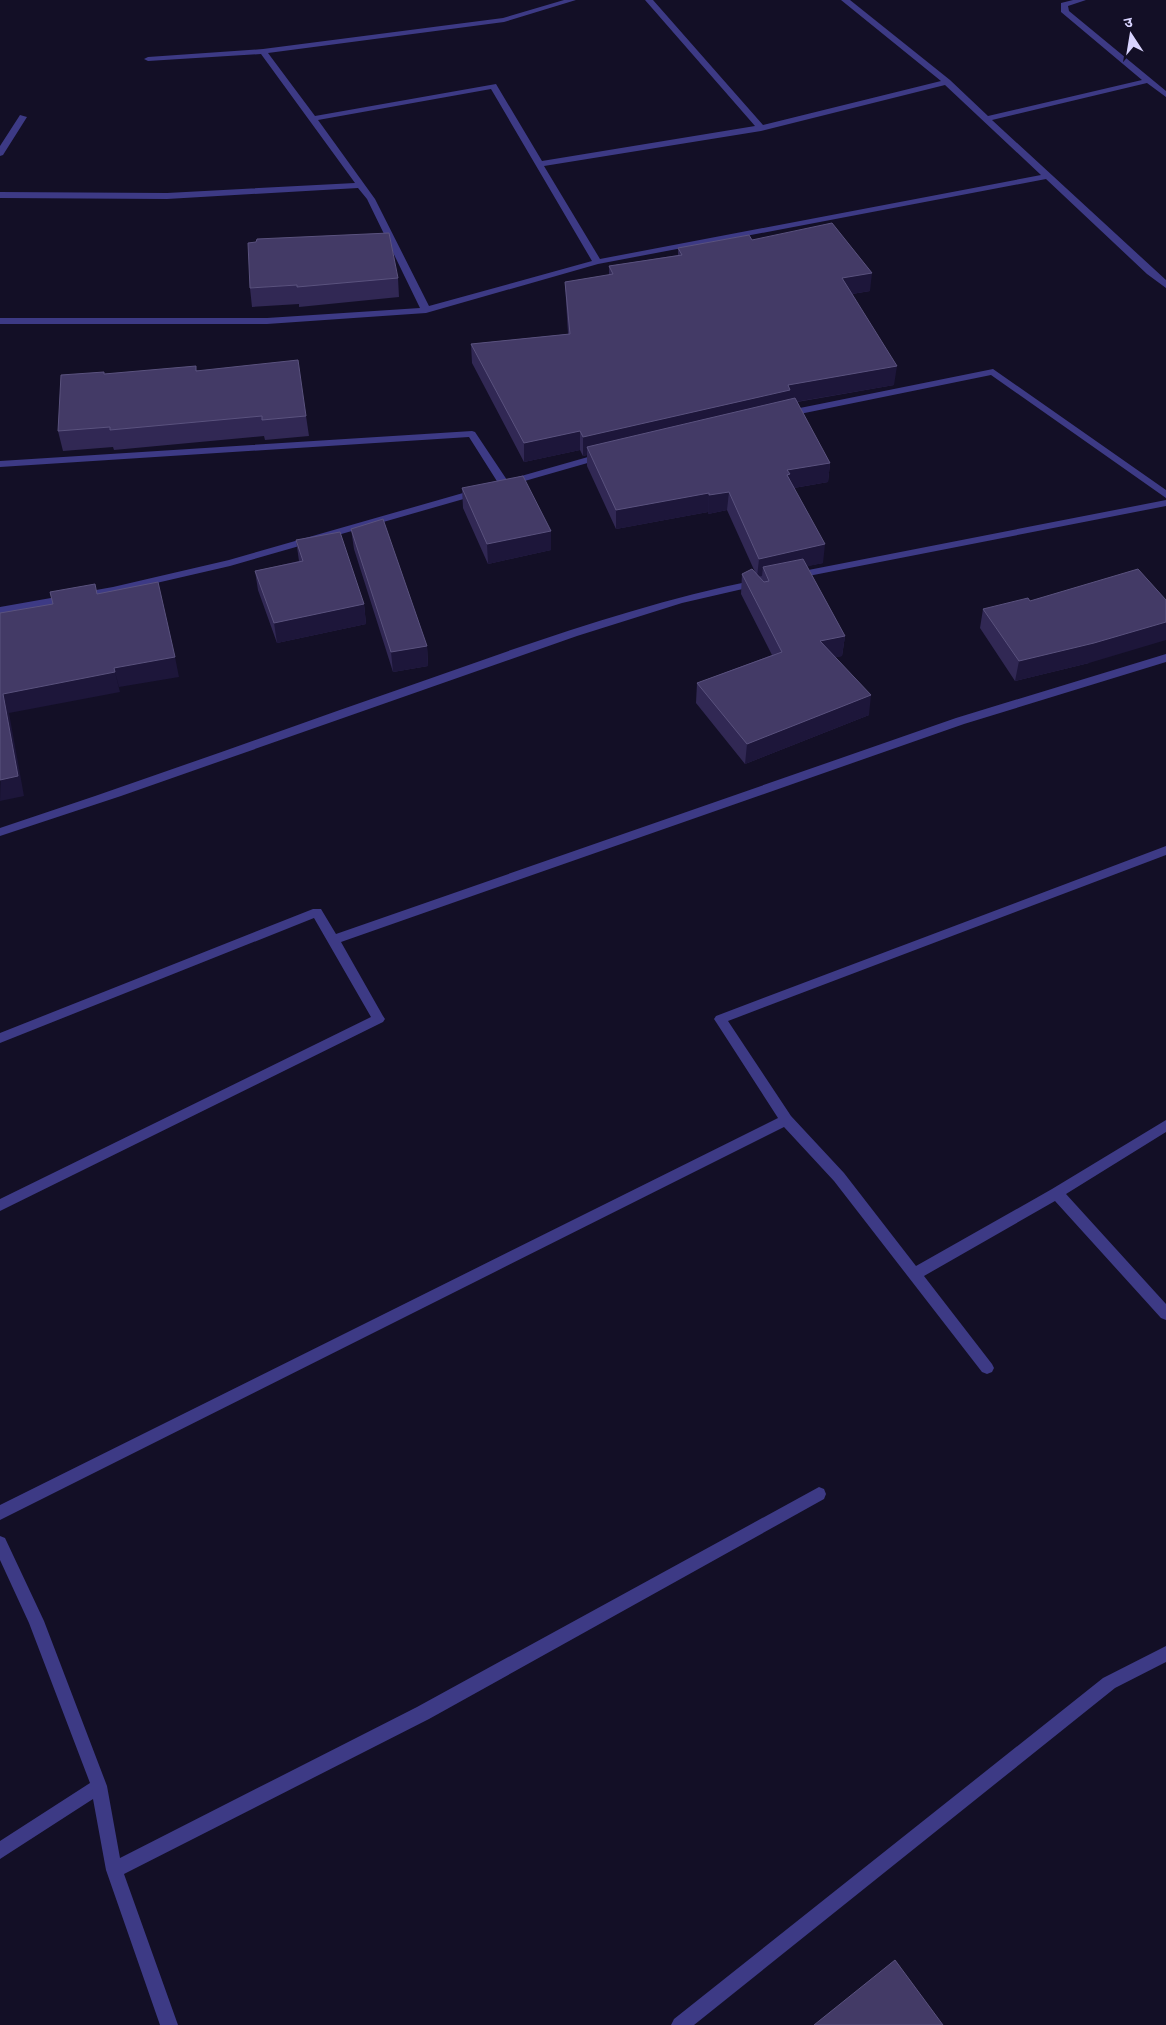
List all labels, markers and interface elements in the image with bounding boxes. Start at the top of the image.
north arrow [1106,10,1156,60]
text: उ [1122,11,1135,32]

